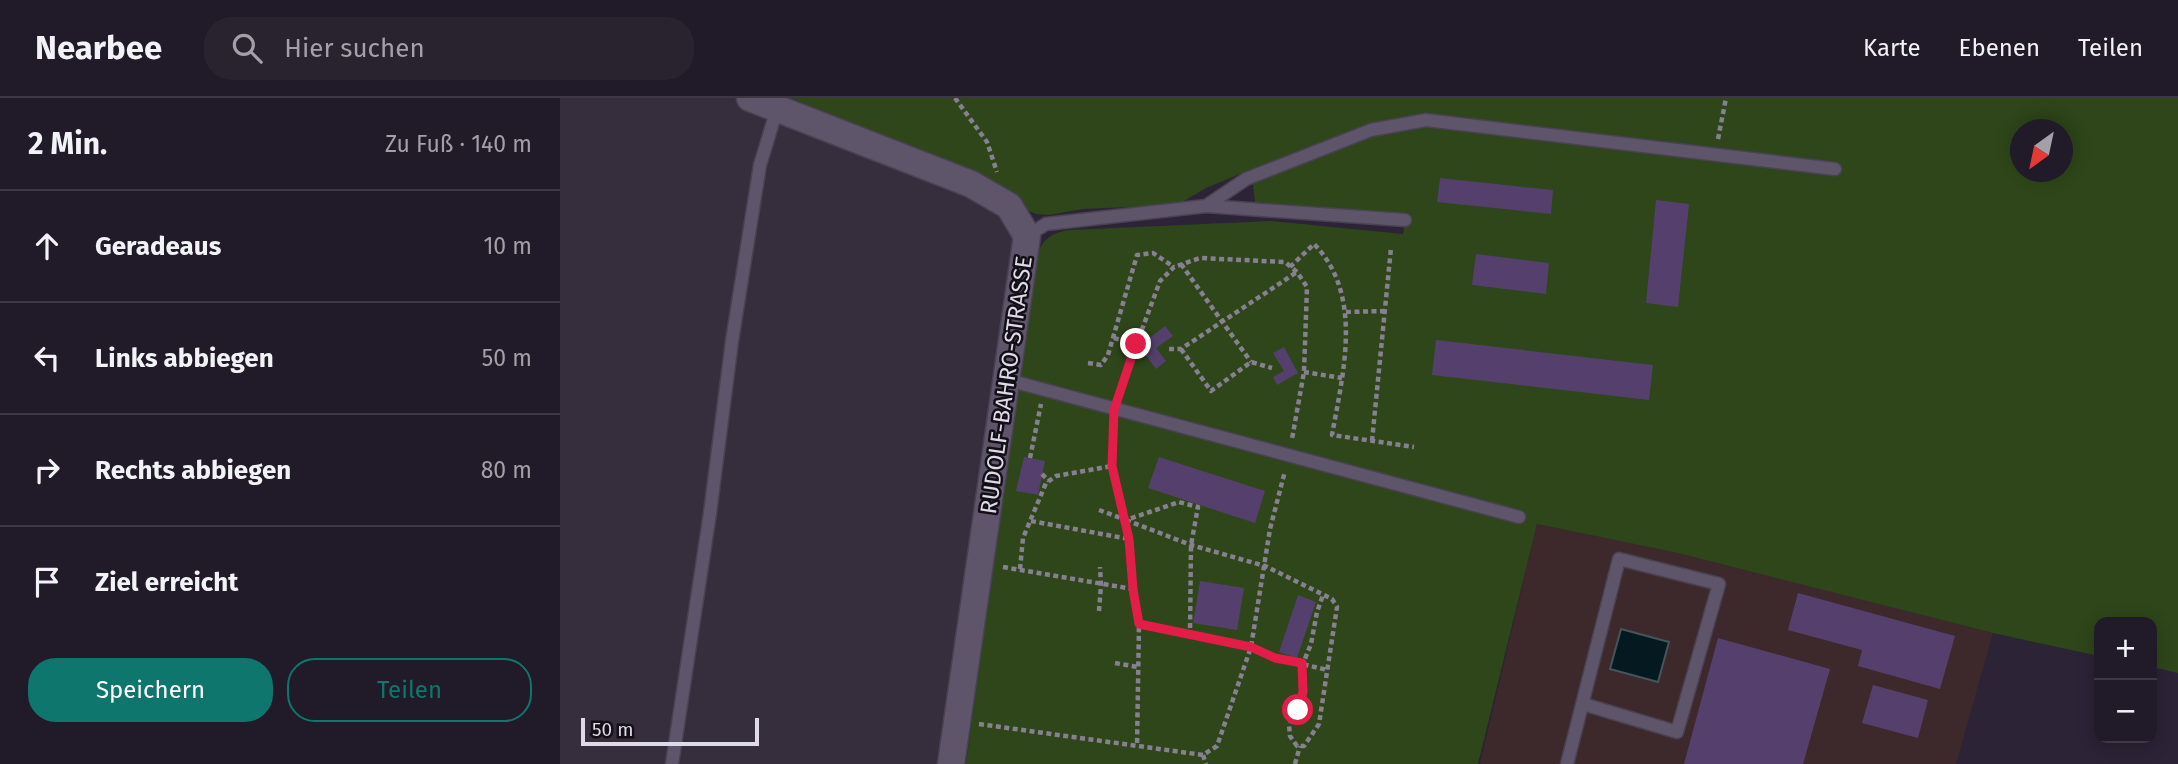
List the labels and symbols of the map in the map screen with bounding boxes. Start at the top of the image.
north arrow [2010,119,2073,182]
street label: RUDOLF-BAHRO-STRASSE [974,254,1038,516]
route end [1120,328,1151,359]
route start [1282,694,1313,725]
scale bar [581,715,760,747]

